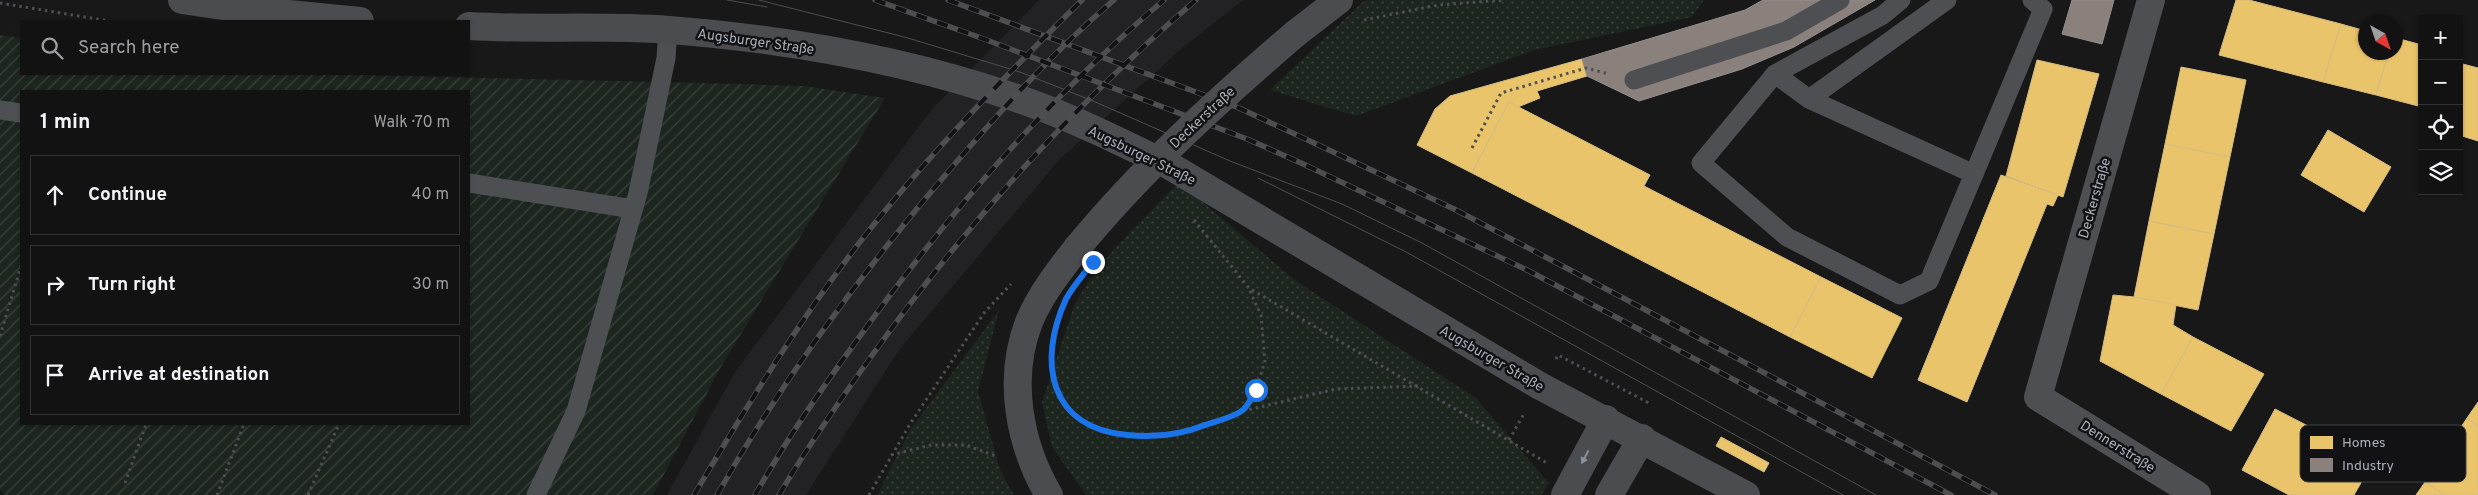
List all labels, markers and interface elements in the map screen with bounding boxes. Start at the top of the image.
north arrow [2358,15,2403,60]
map controls [2418,15,2463,195]
button: + [2418,15,2463,60]
search box [20,20,470,75]
street label: Augsburger Straße [696,26,815,59]
icon: search [38,34,66,62]
text: Search here [78,36,180,60]
button: − [2418,60,2463,105]
street label: Deckerstraße [1167,84,1239,153]
button: locate [2418,105,2463,150]
text: 1 min [40,109,90,136]
text: Walk · 70 m [374,113,450,133]
street label: Augsburger Straße [1085,123,1198,190]
button: layers [2418,150,2463,195]
street label: Deckerstraße [2076,156,2115,241]
icon: ahead [41,181,69,209]
text: Continue [88,183,167,207]
text: 40 m [411,185,449,205]
route end [1082,251,1105,274]
icon: right [41,271,69,299]
text: Turn right [88,273,176,297]
text: 30 m [412,275,449,295]
street label: Augsburger Straße [1436,323,1546,396]
icon: arrive [41,361,69,389]
text: Arrive at destination [88,363,269,387]
route start [1245,379,1268,402]
street label: Dennerstraße [2077,417,2158,477]
legend [2300,425,2466,482]
text: Homes [2342,435,2386,452]
one-way arrow [1581,449,1589,464]
text: Industry [2342,458,2394,475]

